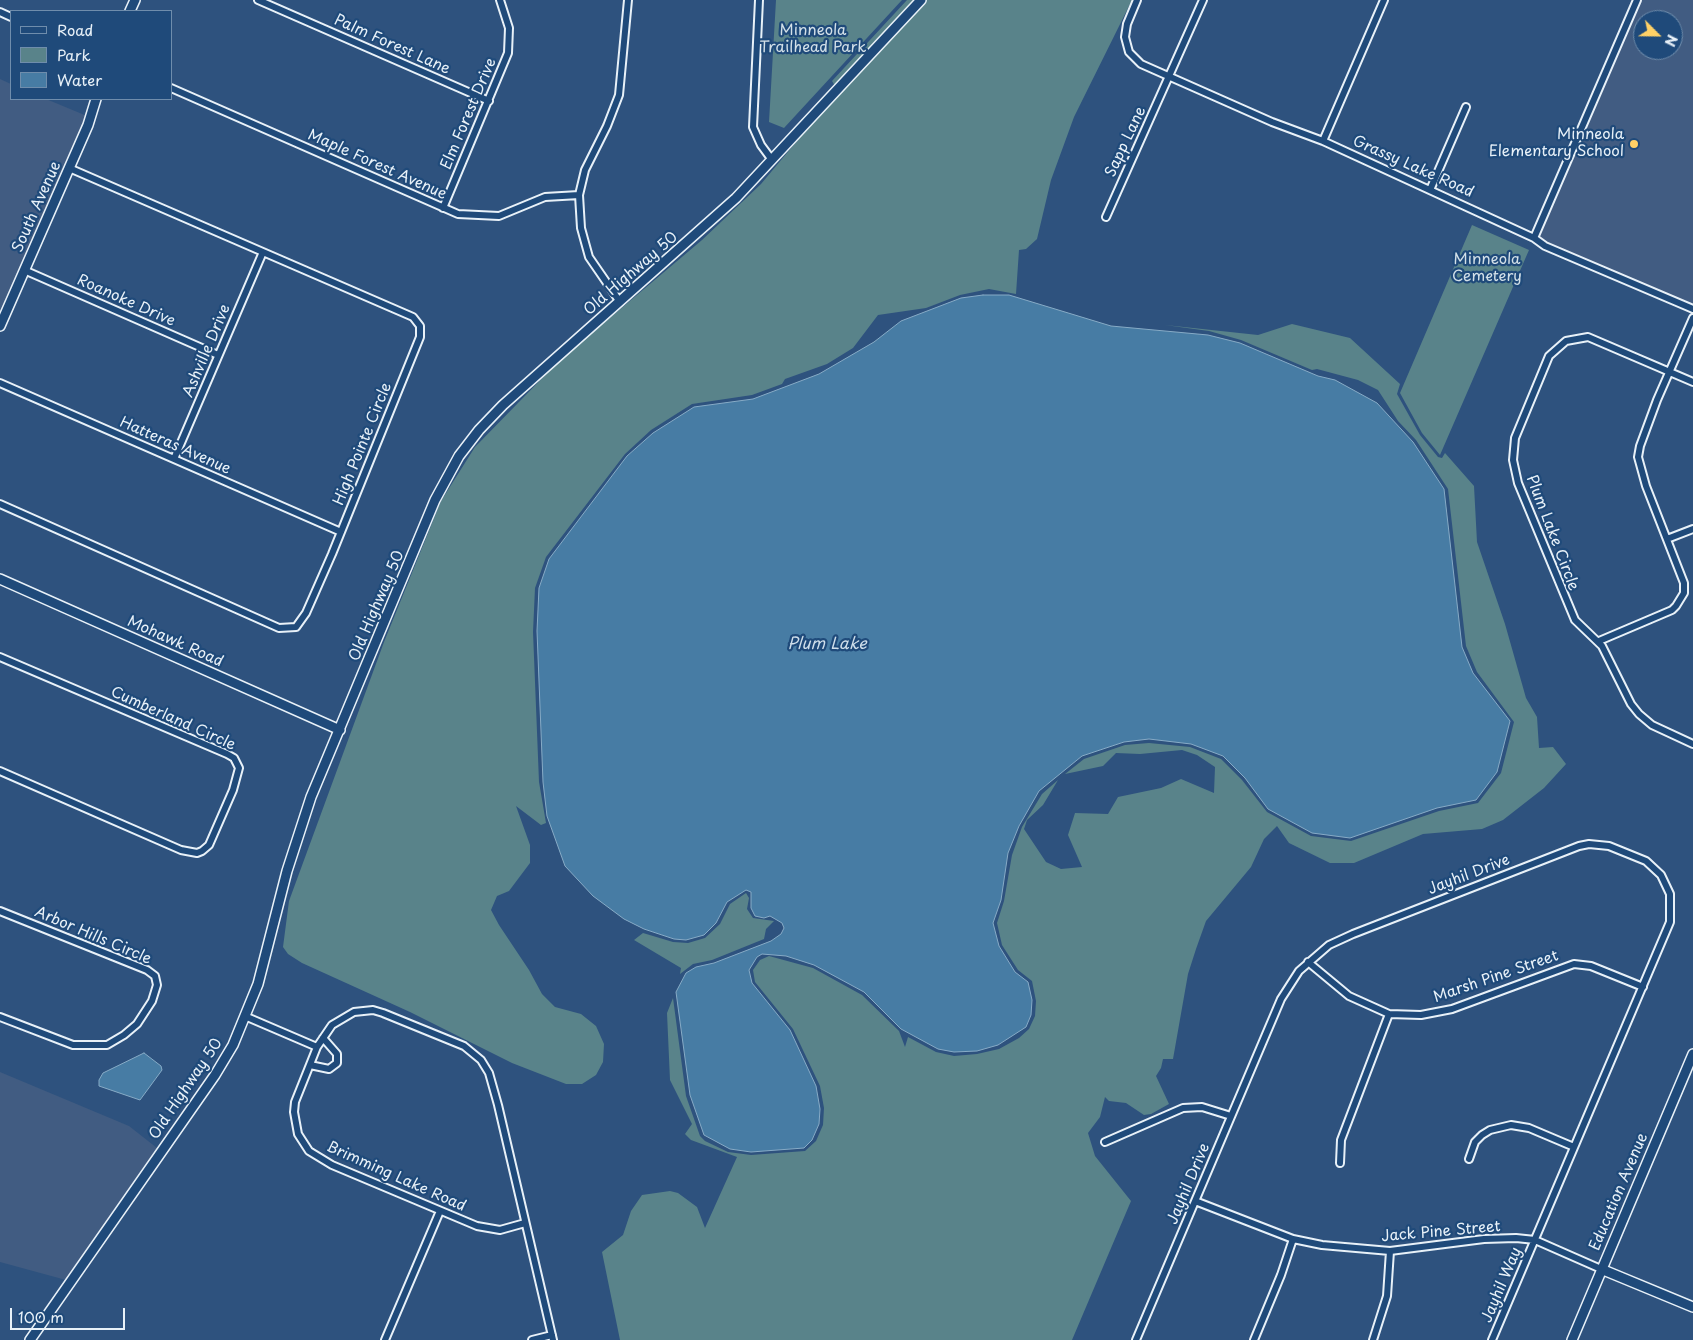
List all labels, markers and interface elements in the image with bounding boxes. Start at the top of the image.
legend [10,10,172,100]
north arrow [1633,10,1683,60]
street label: Palm Forest Lane [331,11,453,79]
text: Road [57,18,93,41]
park label: Minneola Trailhead Park [760,22,866,57]
text: N [1660,31,1683,50]
text: Park [57,43,91,66]
street label: Elm Forest Drive [437,56,501,172]
text: Water [57,68,102,91]
street label: Sapp Lane [1102,104,1150,180]
street label: Maple Forest Avenue [305,126,449,204]
place label: Minneola Elementary School [1489,126,1624,161]
street label: Grassy Lake Road [1350,132,1476,202]
marker: Minneola Elementary School [1628,138,1640,150]
street label: South Avenue [9,159,65,255]
street label: Old Highway 50 [581,228,681,320]
park label: Minneola Cemetery [1452,251,1522,286]
street label: Roanoke Drive [74,271,178,331]
street label: Ashville Drive [179,302,235,400]
street label: High Pointe Circle [330,380,396,508]
street label: Hatteras Avenue [117,413,233,479]
street label: Plum Lake Circle [1522,473,1582,593]
street label: Old Highway 50 [346,548,408,664]
street label: Mohawk Road [124,613,226,671]
water label: Plum Lake [787,635,867,655]
street label: Cumberland Circle [108,683,238,755]
street label: Jayhil Drive [1426,851,1512,899]
street label: Arbor Hills Circle [32,903,154,969]
street label: Marsh Pine Street [1431,947,1561,1007]
street label: Old Highway 50 [146,1035,226,1143]
street label: Education Avenue [1586,1130,1652,1254]
street label: Brimming Lake Road [323,1138,469,1216]
street label: Jayhil Drive [1164,1141,1214,1227]
street label: Jack Pine Street [1381,1218,1501,1246]
street label: Jayhil Way [1478,1245,1526,1325]
scale bar [12,1298,128,1330]
text: 100 m [18,1305,64,1328]

